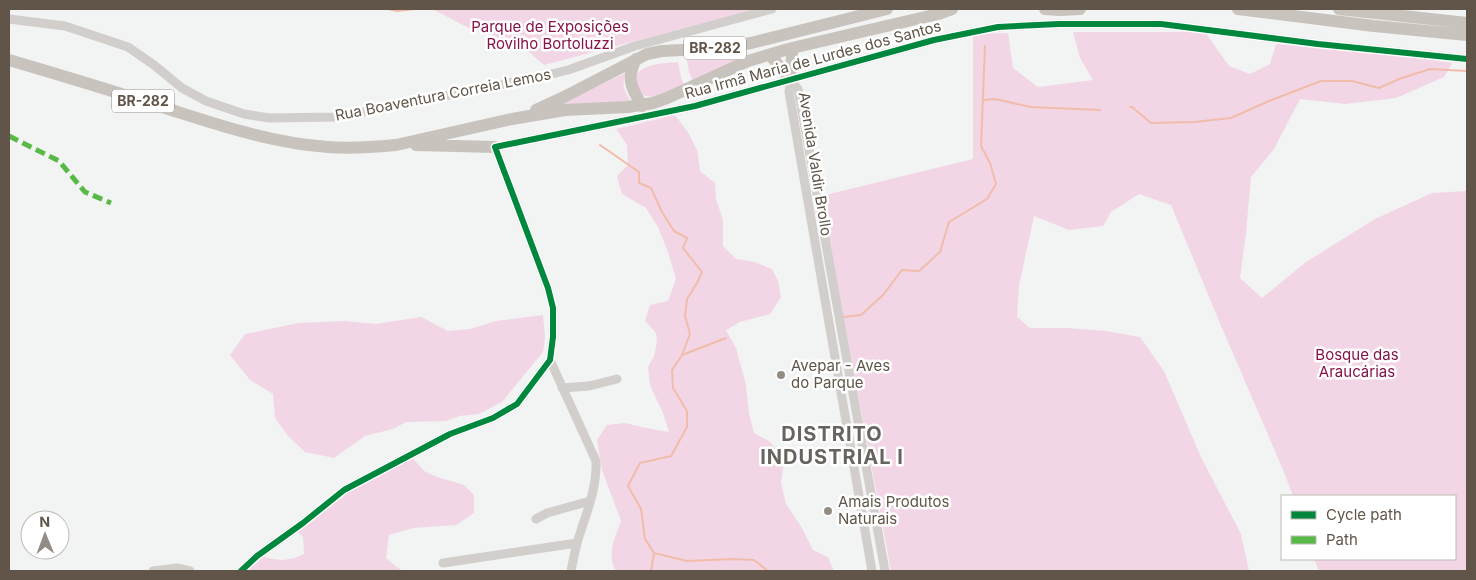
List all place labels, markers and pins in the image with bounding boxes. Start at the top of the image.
place label: Avepar - Aves do Parque [791,356,890,392]
marker: Avepar - Aves do Parque [775,369,787,381]
place label: Amais Produtos Naturais [838,492,949,528]
marker: Amais Produtos Naturais [822,505,834,517]

